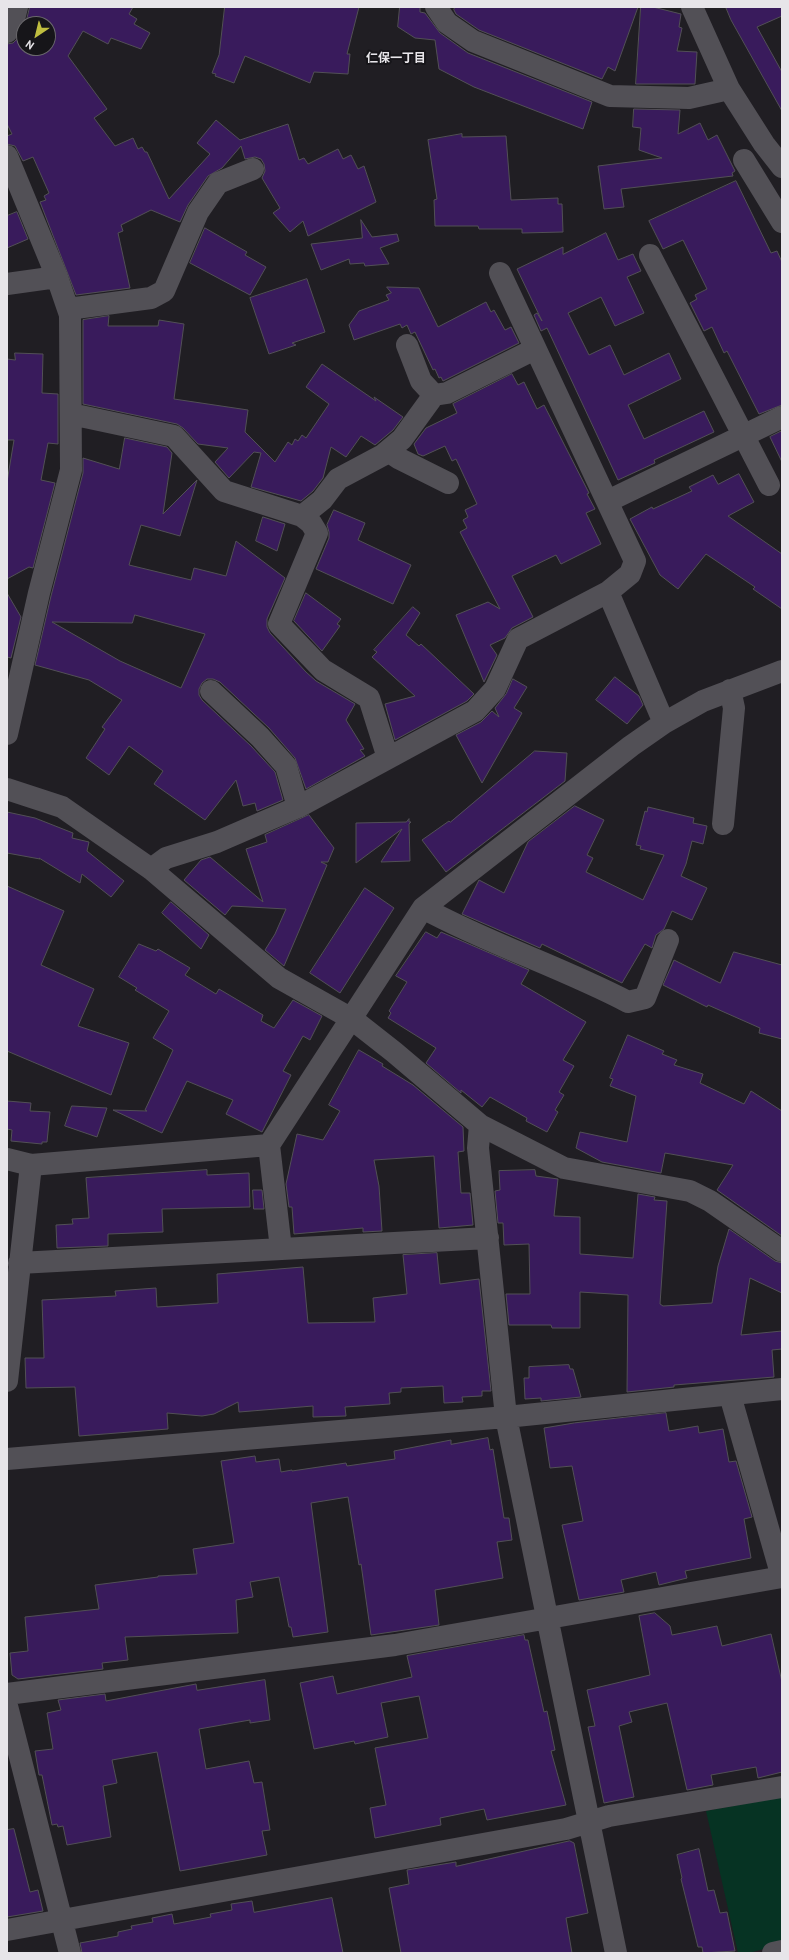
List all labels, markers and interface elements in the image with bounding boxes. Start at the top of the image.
north arrow [16,16,56,56]
text: N [23,37,37,53]
district label: 仁保一丁目 [366,52,426,66]

